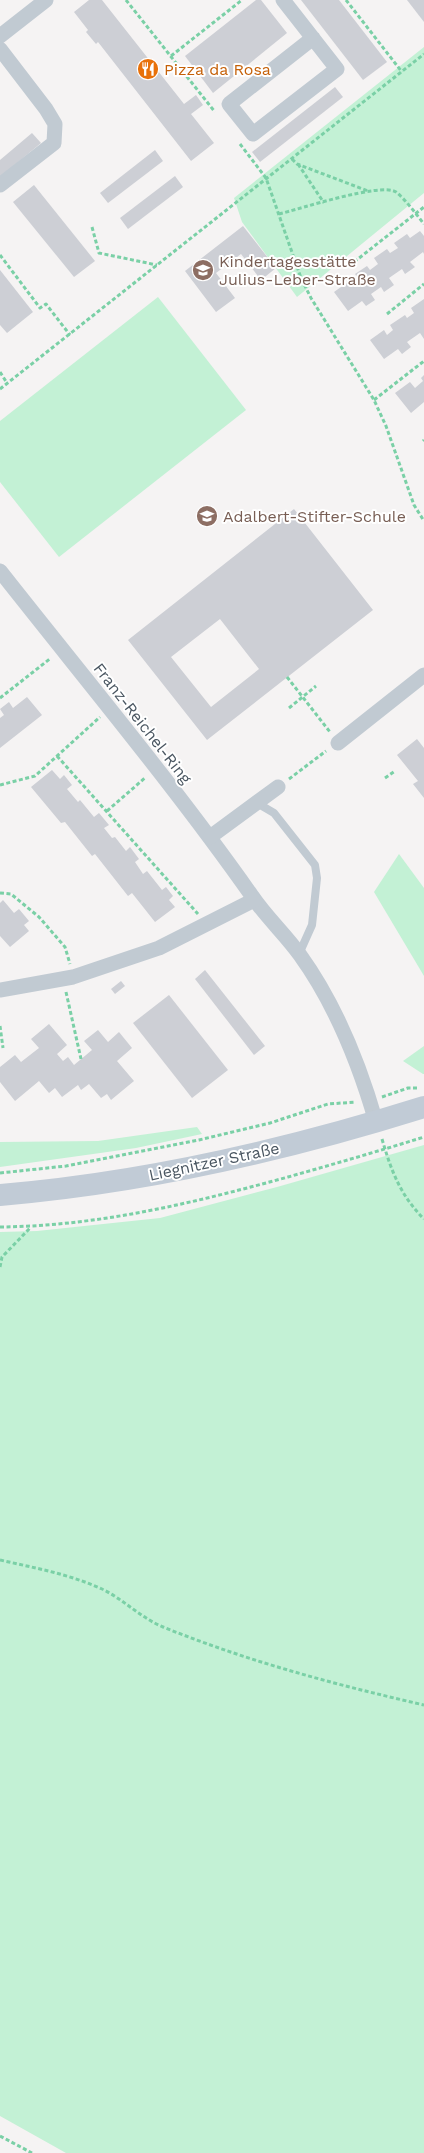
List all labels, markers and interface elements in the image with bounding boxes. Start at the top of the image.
restaurant icon: Pizza da Rosa [136,57,160,81]
place label: Pizza da Rosa [164,60,271,79]
place label: Kindertagesstätte Julius-Leber-Straße [219,252,376,289]
school or university icon: Kindertagesstätte Julius-Leber-Straße [191,258,215,282]
school or university icon: Adalbert-Stifter-Schule [195,504,219,528]
place label: Adalbert-Stifter-Schule [223,507,406,526]
street label: Franz-Reichel-Ring [90,659,196,788]
street label: Liegnitzer Straße [147,1138,281,1185]

